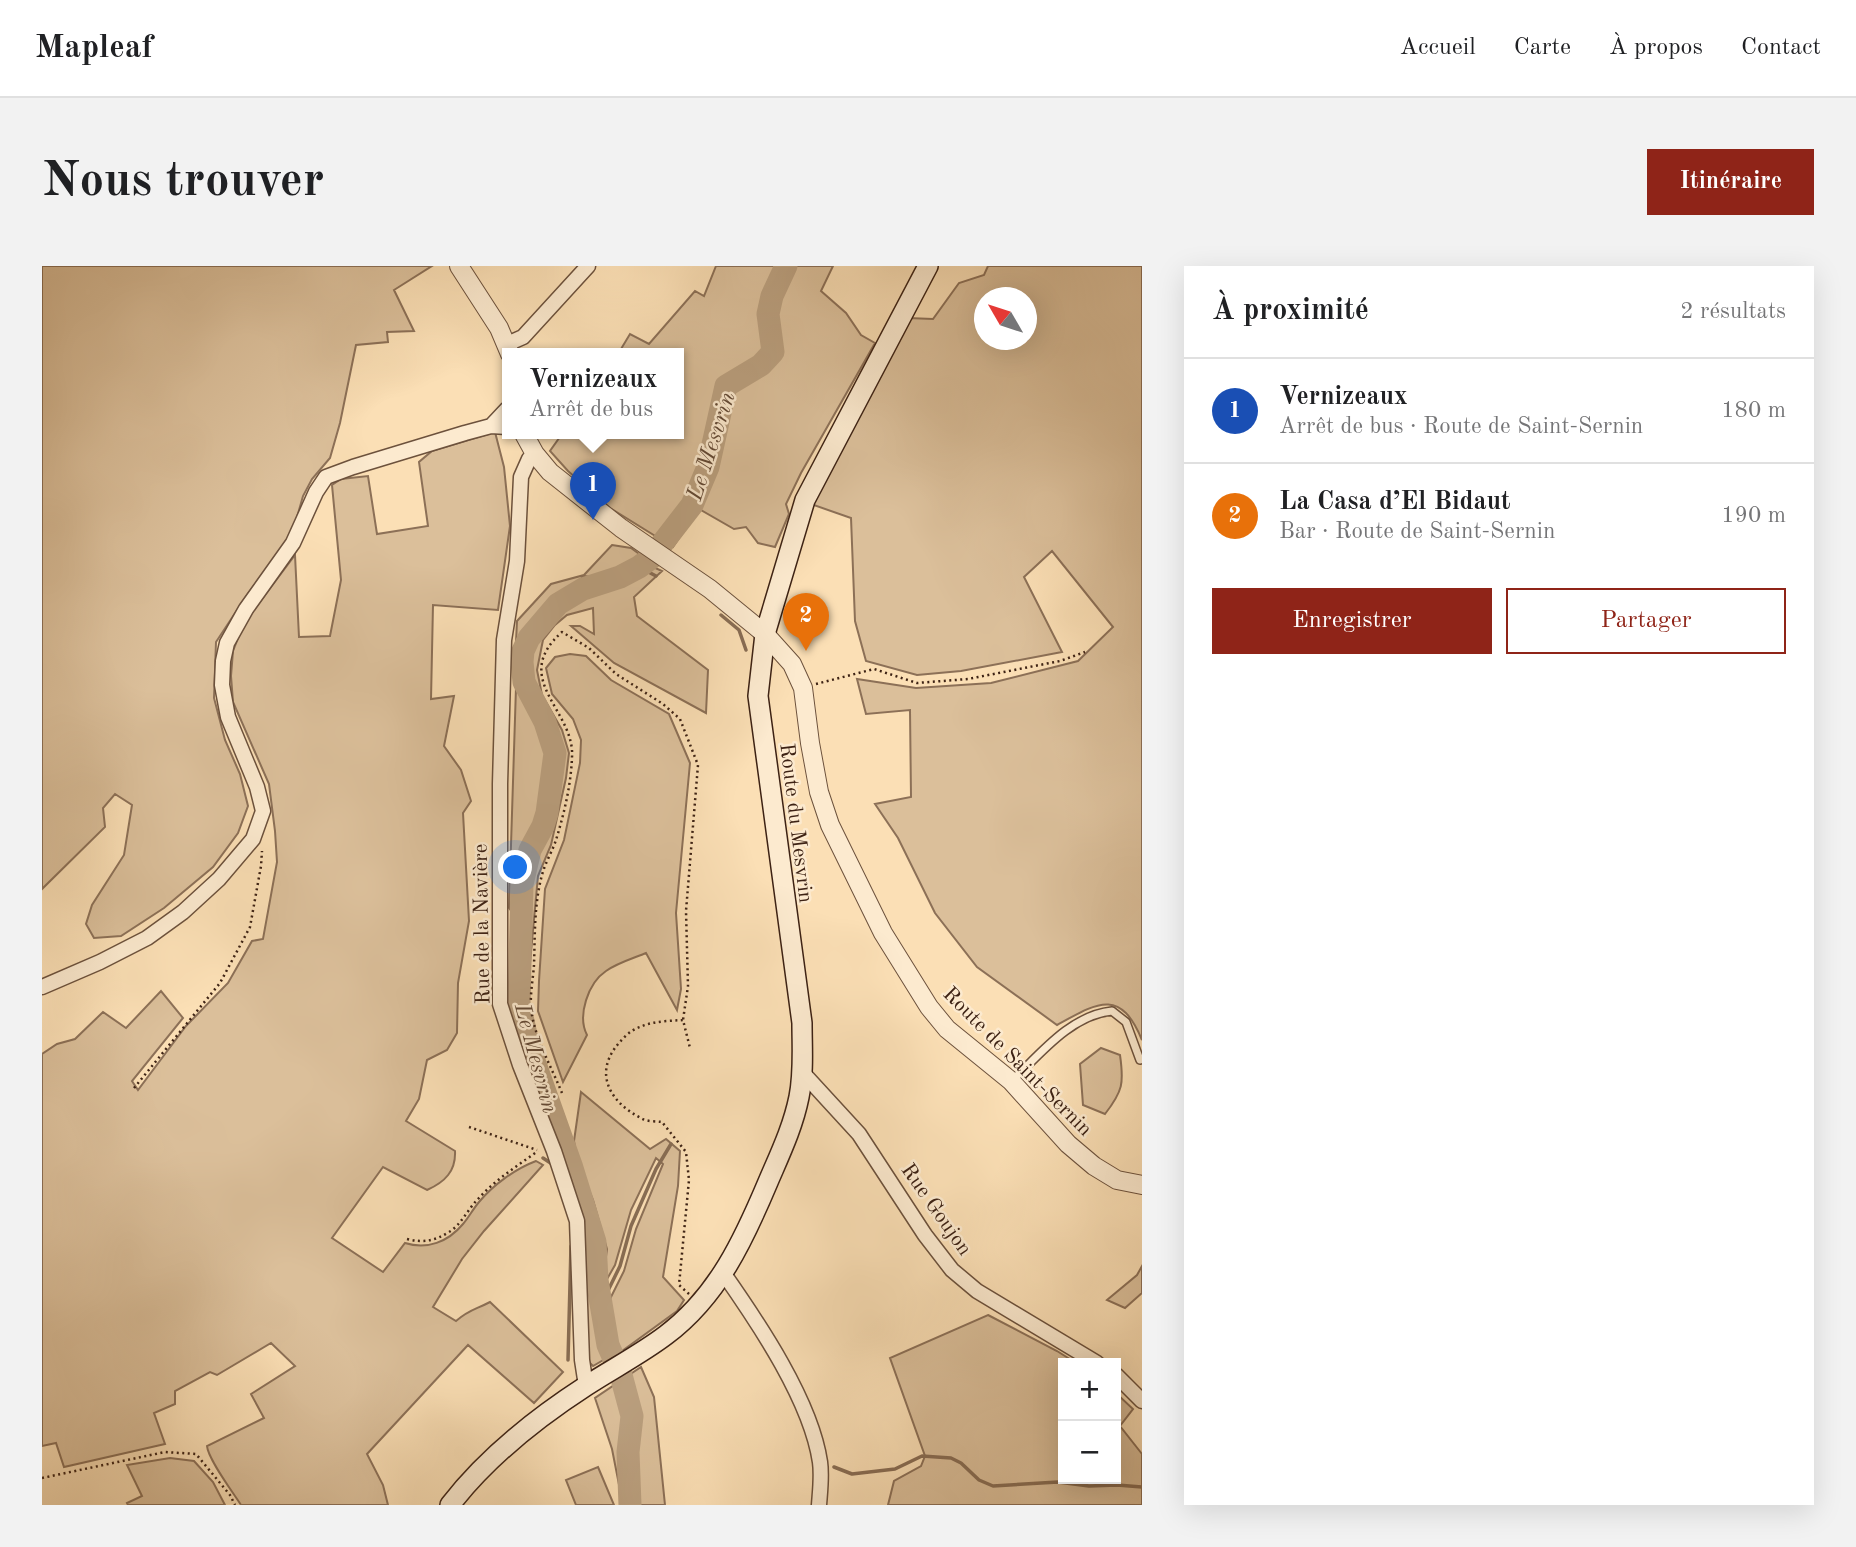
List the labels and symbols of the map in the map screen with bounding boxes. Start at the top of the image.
north arrow [974,287,1037,350]
water label: Le Mesvrin [683,389,740,505]
pin: 1 [570,462,616,520]
pin: 2 [783,593,829,651]
street label: Route du Mesvrin [775,742,816,904]
street label: Rue de la Navière [471,843,494,1005]
your location [498,850,532,884]
street label: Route de Saint-Sernin [938,983,1096,1141]
water label: Le Mesvrin [510,1000,561,1116]
street label: Rue Goujon [896,1160,975,1260]

